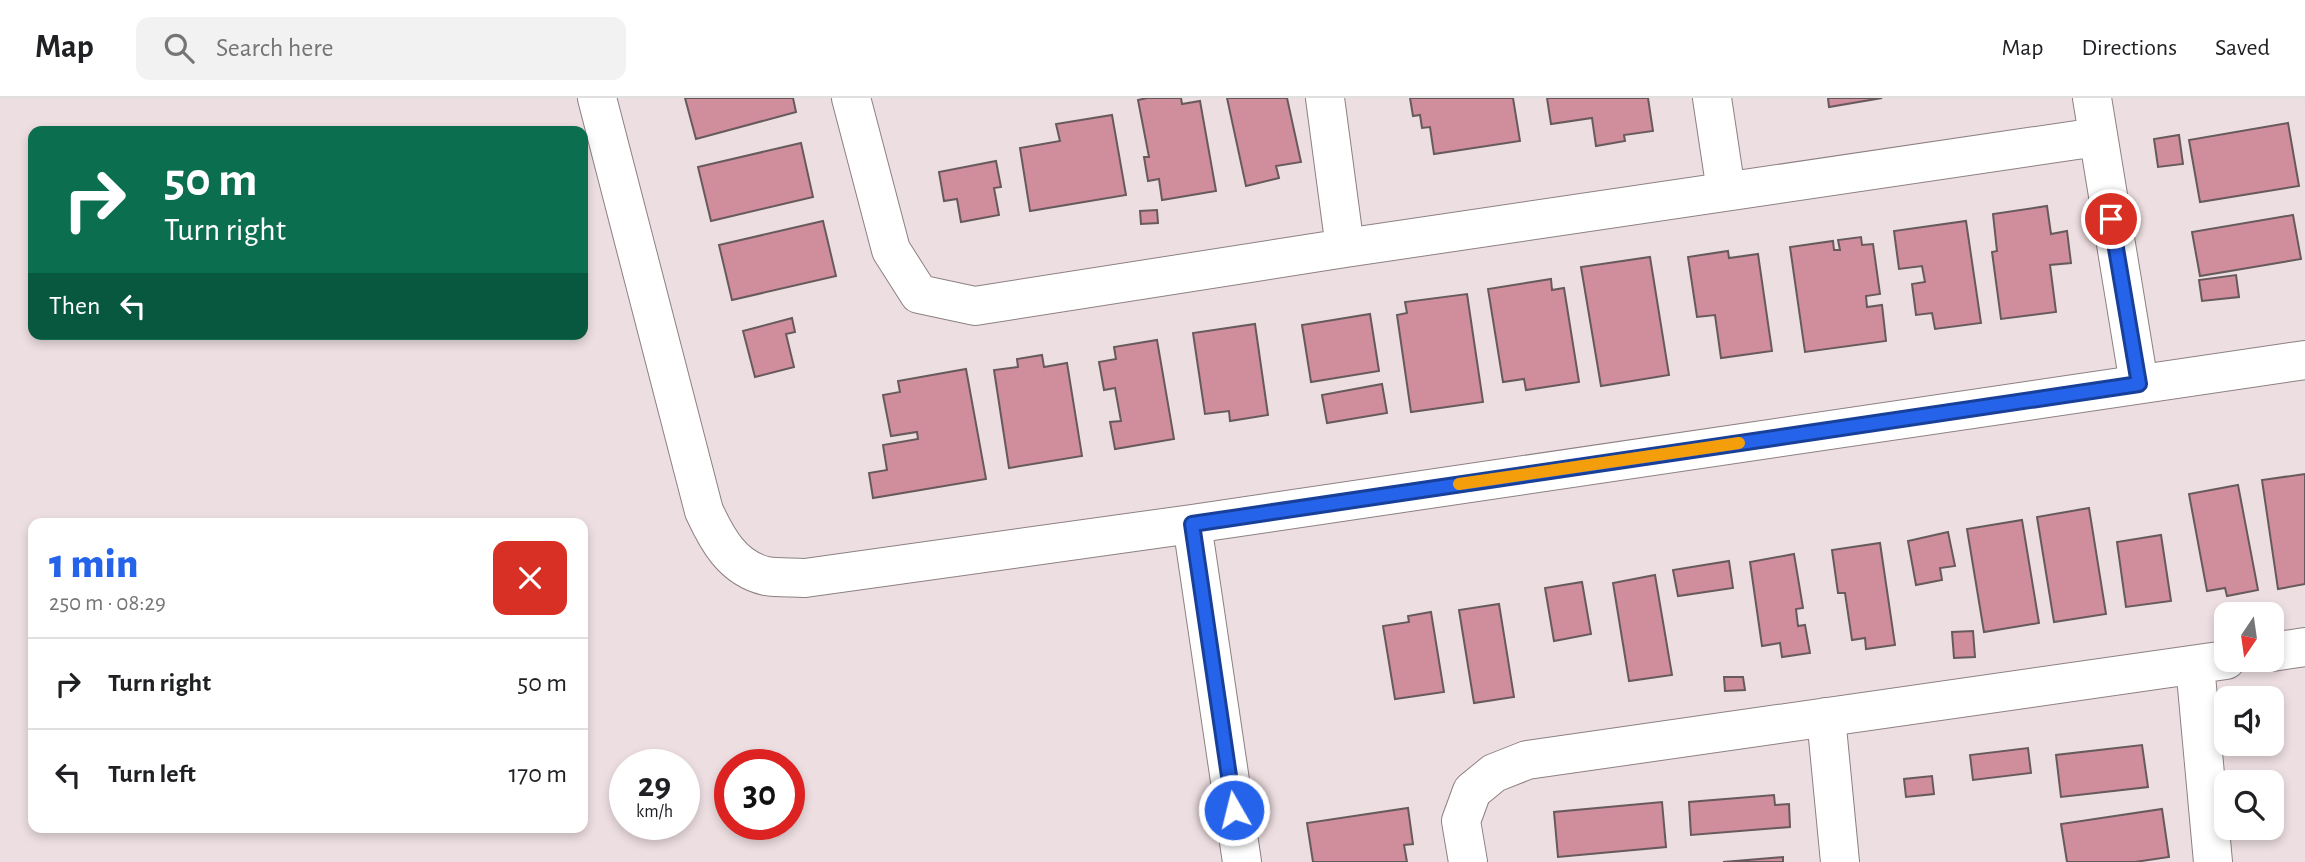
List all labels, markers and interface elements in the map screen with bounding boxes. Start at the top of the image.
search box [136,17,626,80]
icon: search [160,29,198,67]
text: Map [35,31,94,64]
text: Search here [216,35,334,61]
text: Map [2001,36,2043,60]
text: Directions [2081,36,2177,60]
text: Saved [2215,36,2270,60]
icon: right [49,154,140,245]
text: 50 m [164,156,258,205]
pin [2081,189,2141,249]
icon: arrive [2092,200,2130,238]
text: Turn right [164,214,286,246]
icon: left [114,287,152,325]
text: Then [49,293,100,319]
button: close [493,541,567,615]
text: 1 min [49,543,138,585]
text: 250 m · 08:29 [49,592,166,615]
north arrow [2214,602,2284,672]
map controls [2214,602,2284,840]
icon: right [49,665,87,703]
text: Turn right [108,670,211,696]
text: 50 m [517,670,567,696]
button: sound [2214,686,2284,756]
speed limit sign: 30 [714,749,805,840]
icon: left [49,756,87,794]
text: Turn left [108,761,196,787]
text: 170 m [508,761,567,787]
text: 29 [638,768,671,803]
button: search [2214,770,2284,840]
position arrow [1197,773,1271,847]
text: km/h [636,803,673,821]

